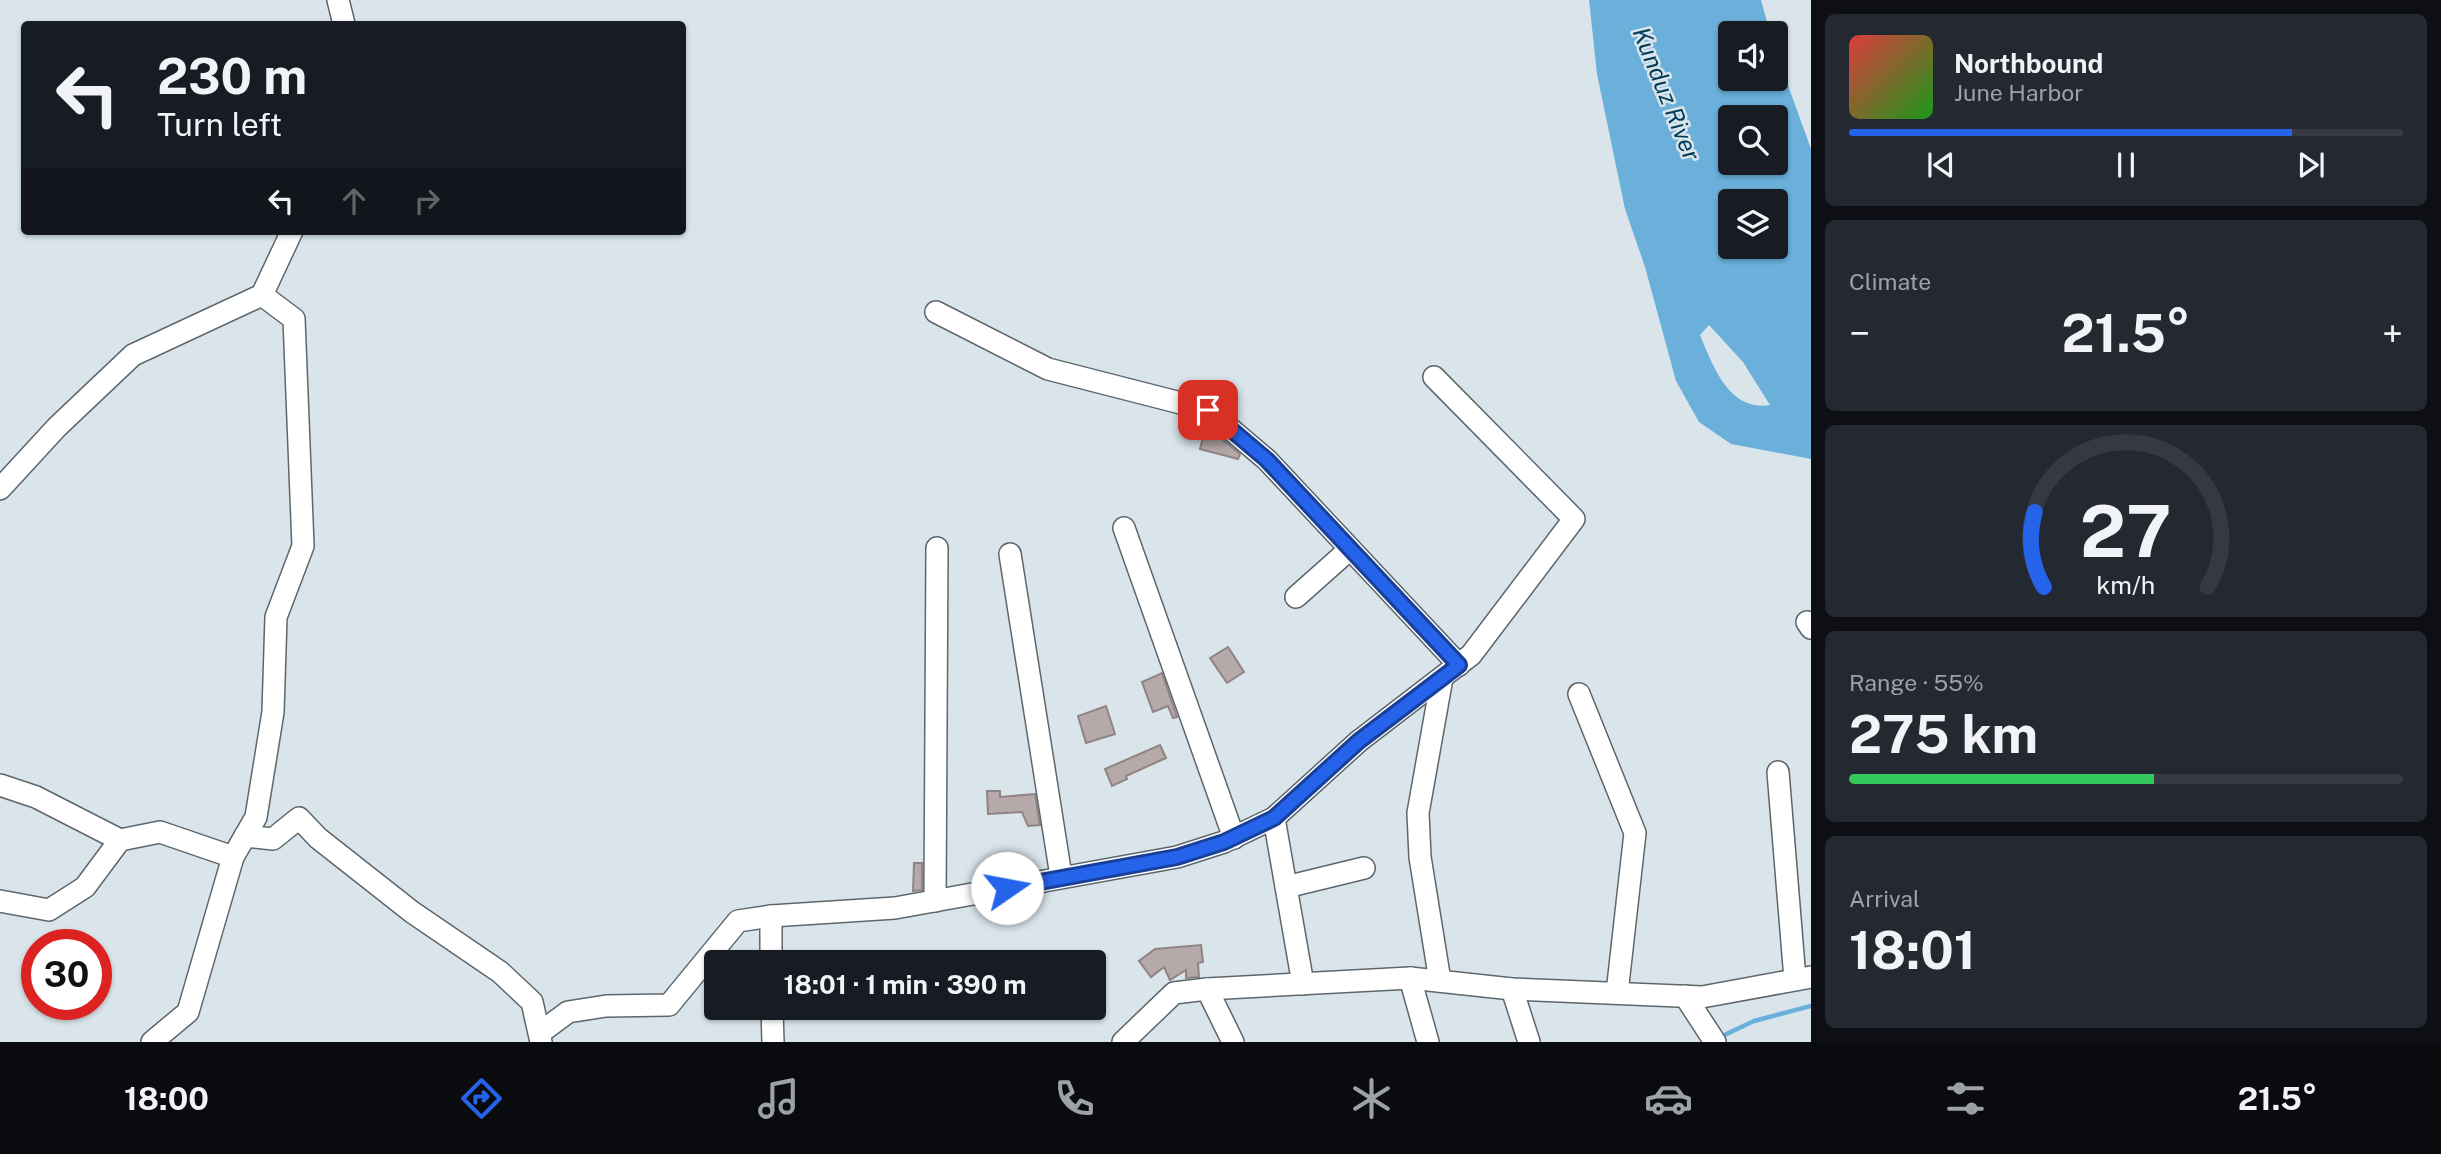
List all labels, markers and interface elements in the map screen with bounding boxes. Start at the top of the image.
map controls [1718,21,1788,259]
button: sound [1718,21,1788,91]
water label: Kunduz River [1628,23,1707,165]
text: 230 m [157,47,307,105]
text: Northbound [1954,48,2103,79]
icon: left [42,49,133,140]
text: June Harbor [1954,79,2083,106]
button: search [1718,105,1788,175]
text: Turn left [157,106,282,143]
icon: previous [1922,146,1960,184]
icon: pause [2107,146,2145,184]
icon: next [2292,146,2330,184]
icon: left [262,182,300,220]
icon: ahead [335,182,373,220]
icon: right [408,182,446,220]
button: layers [1718,189,1788,259]
text: Climate [1849,268,1931,295]
text: 21.5° [2061,303,2191,364]
text: − [1849,311,1870,356]
text: + [2382,311,2403,356]
pin [1178,380,1238,440]
icon: arrive [1189,391,1227,429]
text: 27 [2080,488,2172,573]
text: km/h [2097,570,2155,600]
text: Range · 55% [1849,669,1984,696]
text: 275 km [1849,704,2038,765]
position arrow [970,851,1044,925]
text: Arrival [1849,885,1920,912]
text: 18:01 [1849,920,1976,981]
speed limit sign: 30 [21,929,112,1020]
text: 18:01 · 1 min · 390 m [783,969,1027,1000]
icon: directions [457,1074,506,1123]
icon: music [754,1074,803,1123]
icon: phone [1050,1074,1099,1123]
icon: climate [1347,1074,1396,1123]
icon: car [1644,1074,1693,1123]
icon: filters [1941,1074,1990,1123]
text: 18:00 [124,1080,209,1117]
text: 21.5° [2238,1080,2317,1117]

